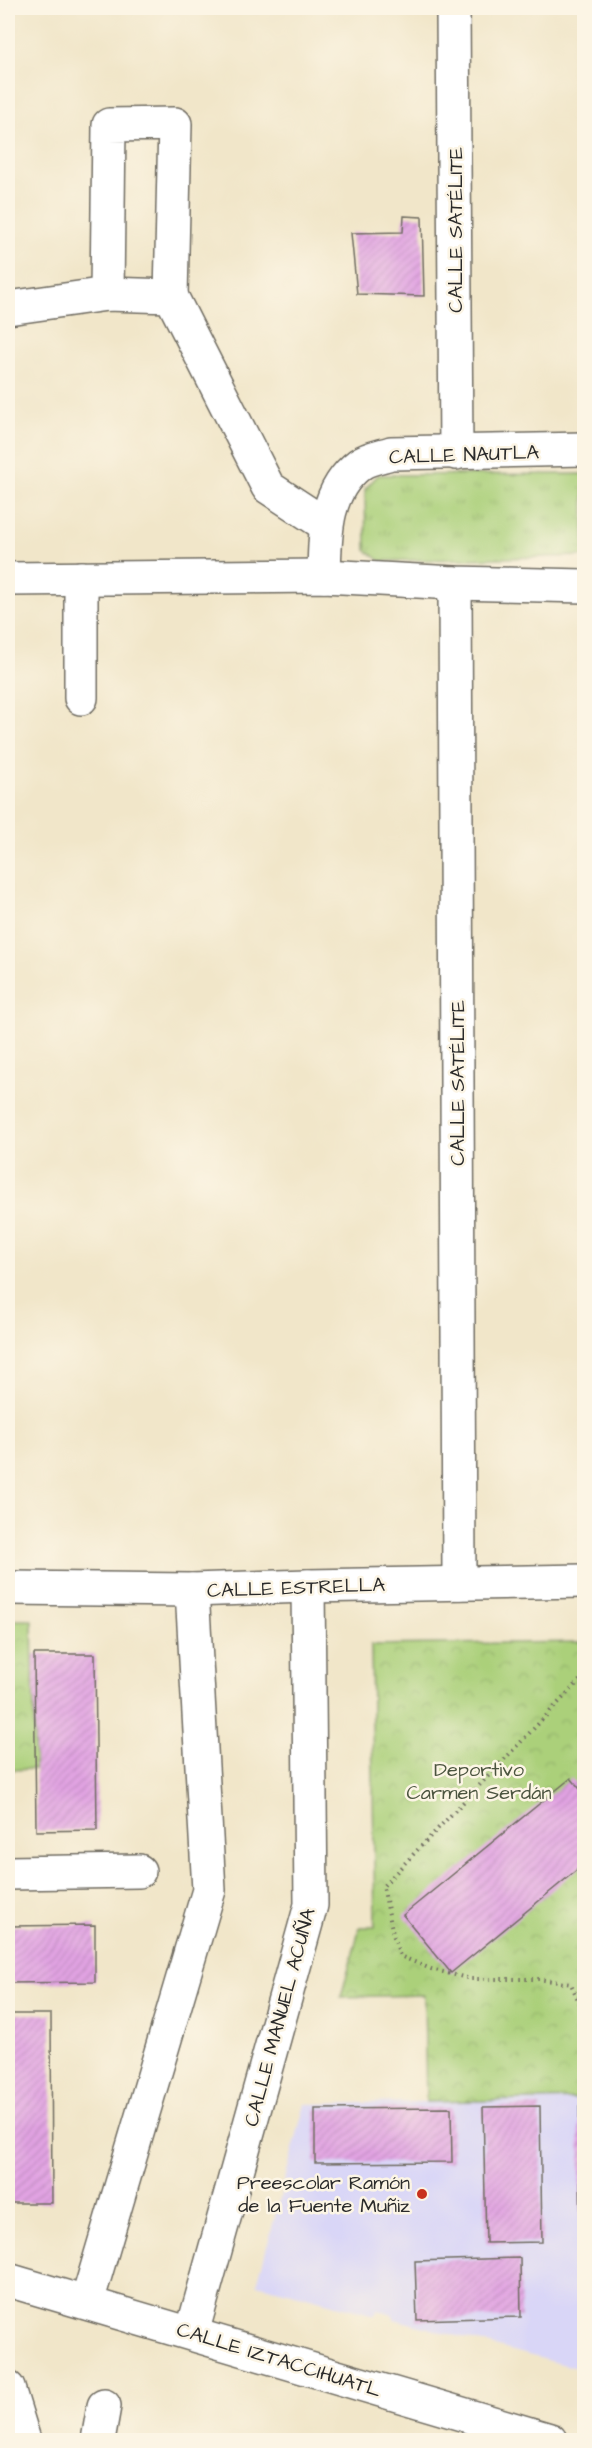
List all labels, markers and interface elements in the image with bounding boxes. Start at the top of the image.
street label: CALLE SATÉLITE [442,147,470,313]
street label: CALLE NAUTLA [388,438,540,472]
street label: CALLE SATÉLITE [444,1000,472,1166]
street label: CALLE ESTRELLA [206,1571,386,1605]
park label: Deportivo Carmen Serdán [407,1756,551,1807]
street label: CALLE MANUEL ACUÑA [237,1905,323,2129]
place label: Preescolar Ramón de la Fuente Muñiz [237,2169,410,2220]
marker: Preescolar Ramón de la Fuente Muñiz [415,2187,429,2201]
street label: CALLE IZTACCIHUATL [173,2316,384,2404]

